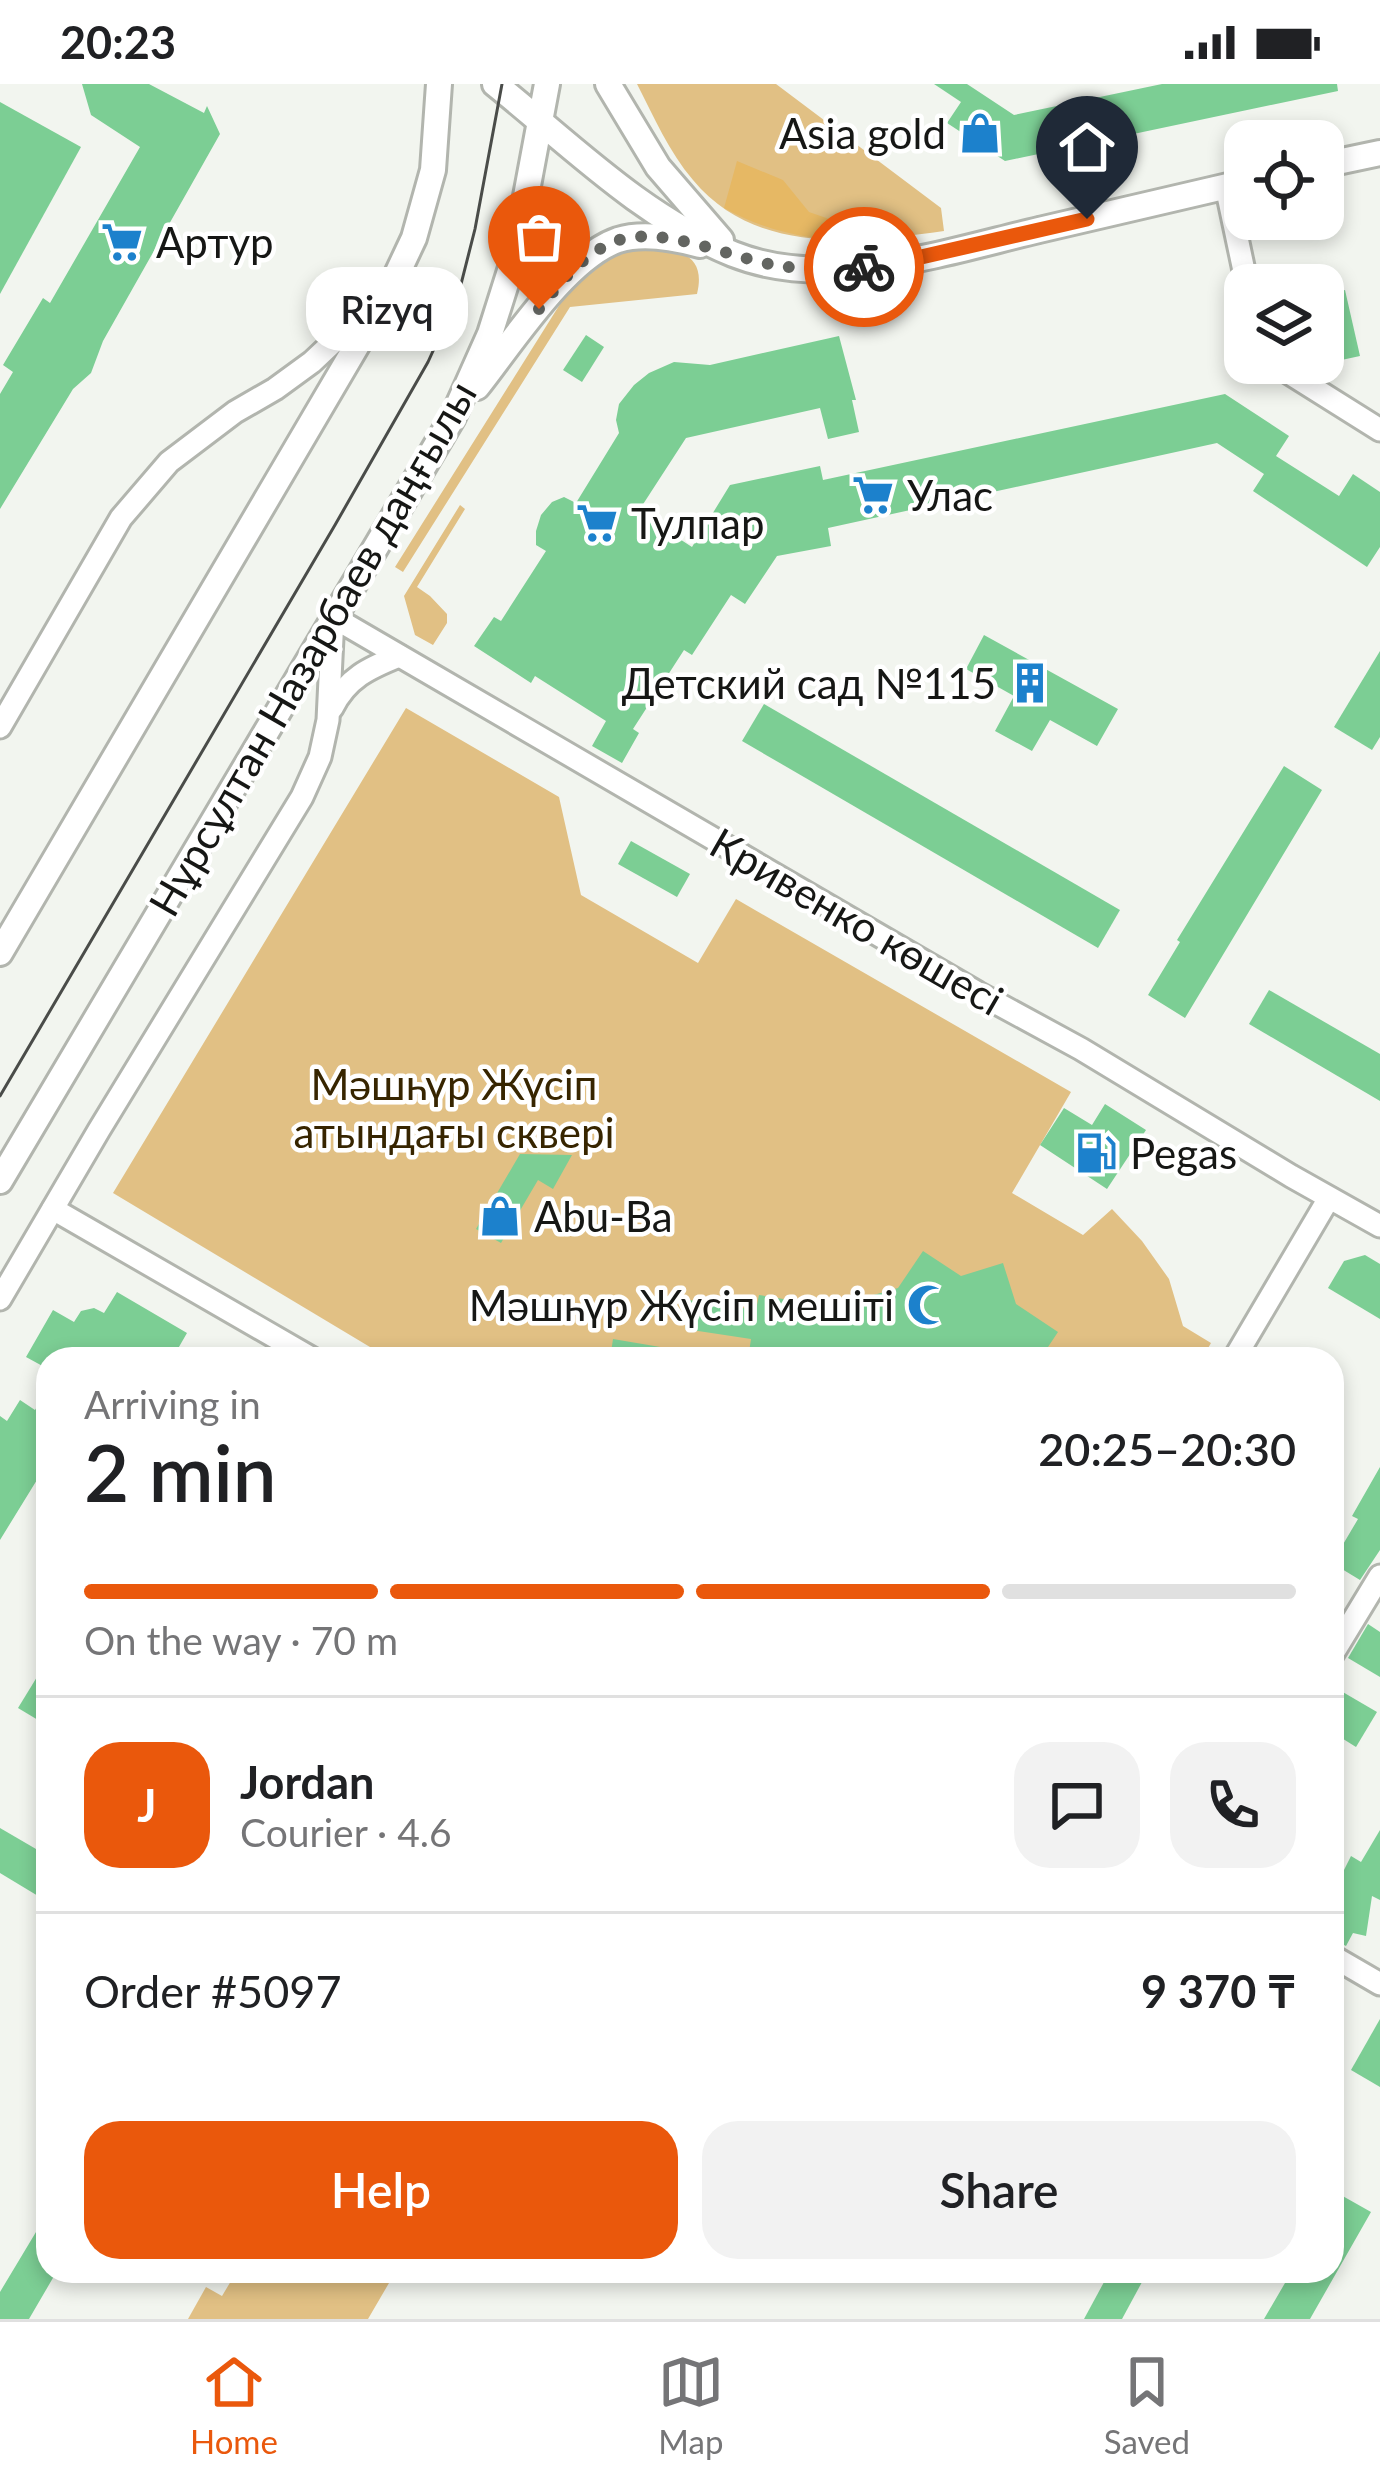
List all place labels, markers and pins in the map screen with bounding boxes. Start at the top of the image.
pin [1036,96,1138,219]
place label: Asia gold [779,108,946,158]
shop icon: Asia gold [957,110,1003,156]
pin [488,186,590,309]
place label: Артур [156,217,274,267]
supermarket icon: Артур [99,219,145,265]
callout: Rizyq [305,267,467,351]
place label: Улас [907,470,993,520]
supermarket icon: Улас [850,472,896,518]
place label: Тулпар [631,498,765,548]
supermarket icon: Тулпар [574,500,620,546]
place label: Детский сад №115 [622,658,996,708]
building icon: Детский сад №115 [1007,660,1053,706]
place label: Pegas [1130,1128,1237,1178]
fuel station icon: Pegas [1073,1130,1119,1176]
place label: Abu-Ba [534,1191,673,1241]
shop icon: Abu-Ba [477,1193,523,1239]
place label: Мәшһүр Жүсіп мешіті [469,1280,894,1330]
mosque icon: Мәшһүр Жүсіп мешіті [905,1282,951,1328]

